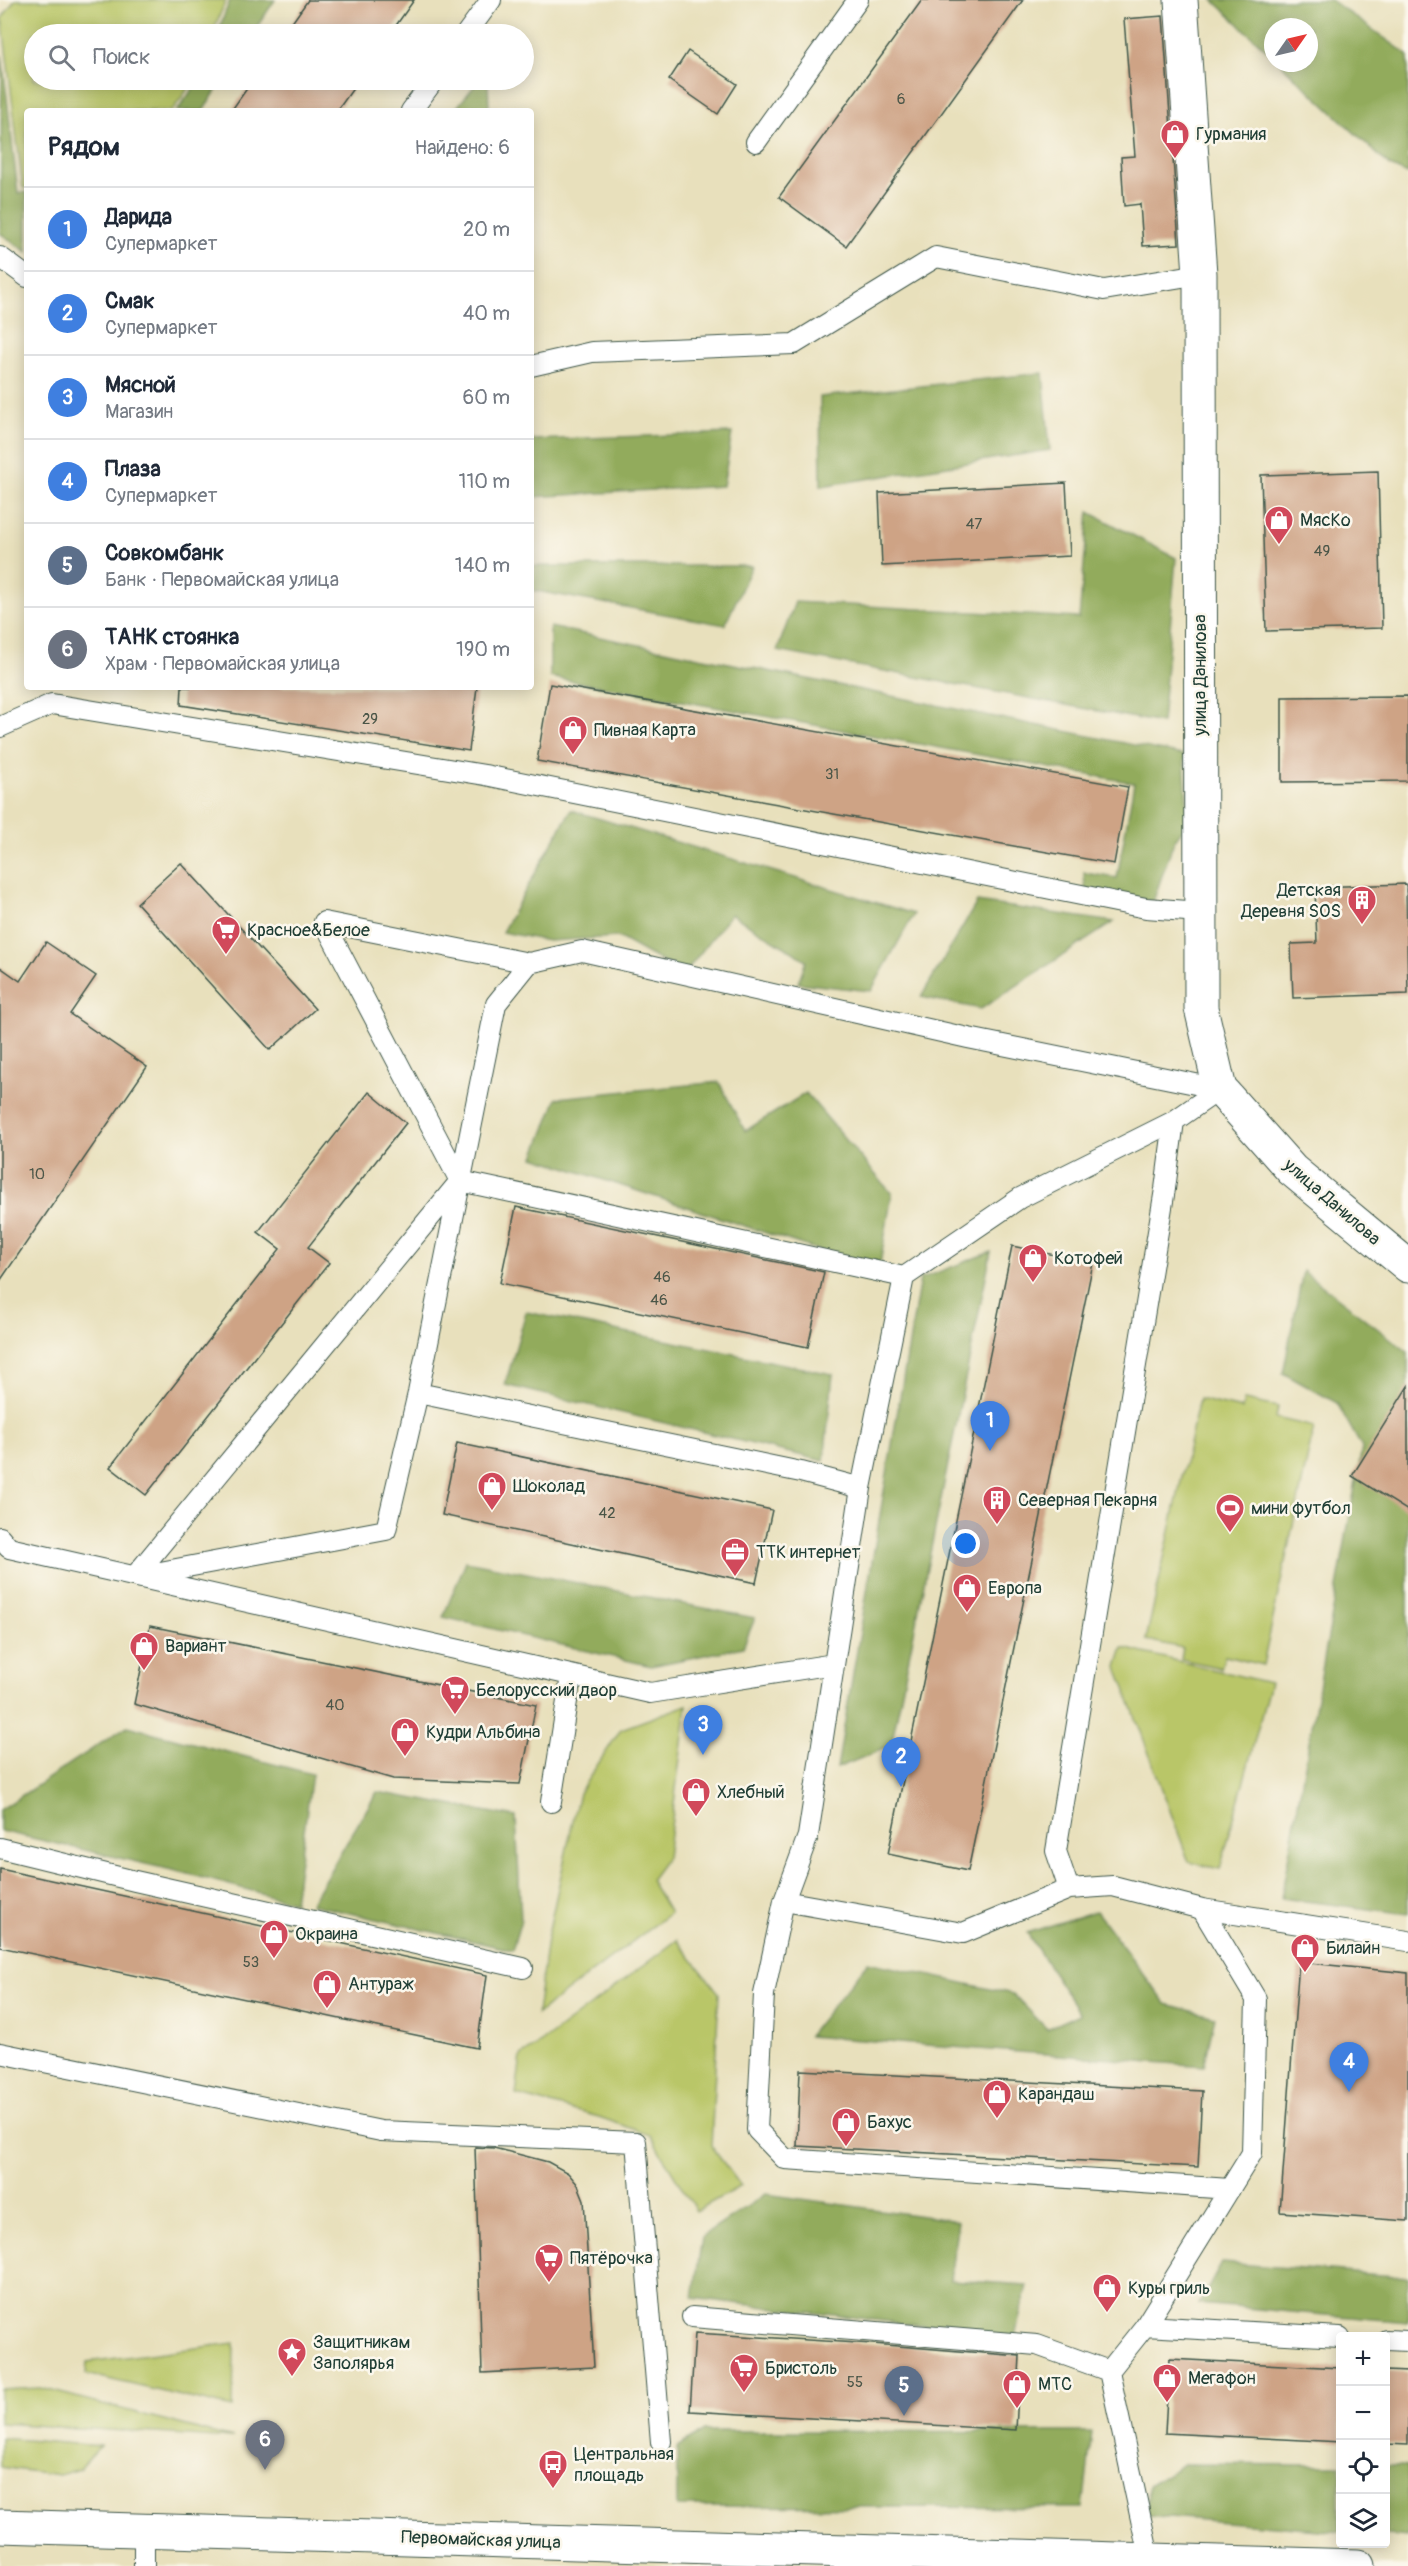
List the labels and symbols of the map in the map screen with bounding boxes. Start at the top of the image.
north arrow [1264,18,1318,72]
house number: 6 [897,90,905,109]
shop icon: Гурмания [1159,118,1191,160]
place label: Гурмания [1196,123,1267,146]
shop icon: МясКо [1263,504,1295,546]
place label: МясКо [1300,509,1351,532]
house number: 47 [966,515,982,534]
house number: 49 [1314,542,1330,561]
street label: улица Данилова [1189,614,1212,737]
house number: 29 [362,710,378,729]
shop icon: Пивная Карта [557,714,589,756]
place label: Пивная Карта [594,719,696,742]
house number: 31 [825,765,839,784]
place label: Детская Деревня SOS [1240,879,1341,923]
building icon: Детская Деревня SOS [1346,884,1378,926]
supermarket icon: Красное&Белое [210,914,242,956]
place label: Красное&Белое [247,919,370,942]
street label: улица Данилова [1278,1153,1385,1250]
house number: 10 [29,1165,45,1184]
shop icon: Котофей [1017,1242,1049,1284]
place label: Котофей [1054,1247,1123,1270]
house number: 46 [653,1268,671,1287]
house number: 46 [650,1291,668,1310]
pin: 1 [970,1402,1010,1451]
shop icon: Шоколад [476,1470,508,1512]
place label: Шоколад [513,1475,585,1498]
building icon: Северная Пекарня [981,1484,1013,1526]
place label: Северная Пекарня [1018,1489,1157,1512]
sports icon: мини футбол [1214,1492,1246,1534]
place label: мини футбол [1251,1497,1351,1520]
house number: 42 [598,1504,616,1523]
your location [951,1529,980,1558]
office icon: ТТК интернет [719,1536,751,1578]
place label: ТТК интернет [756,1541,861,1564]
shop icon: Европа [951,1572,983,1614]
place label: Европа [988,1577,1042,1600]
shop icon: Вариант [128,1630,160,1672]
place label: Вариант [165,1635,226,1658]
supermarket icon: Белорусский двор [439,1674,471,1716]
place label: Белорусский двор [476,1679,617,1702]
house number: 40 [326,1696,344,1715]
pin: 3 [684,1706,722,1755]
shop icon: Кудри Альбина [389,1716,421,1758]
place label: Кудри Альбина [426,1721,540,1744]
pin: 2 [882,1738,920,1787]
shop icon: Хлебный [680,1776,712,1818]
place label: Хлебный [717,1781,785,1804]
shop icon: Окраина [258,1918,290,1960]
place label: Окраина [295,1923,358,1946]
shop icon: Билайн [1289,1932,1321,1974]
place label: Билайн [1326,1937,1380,1960]
house number: 53 [243,1953,259,1972]
shop icon: Антураж [311,1968,343,2010]
place label: Антураж [348,1973,414,1996]
pin: 4 [1330,2042,1368,2092]
shop icon: Карандаш [981,2078,1013,2120]
place label: Карандаш [1018,2083,1094,2106]
shop icon: Бахус [830,2106,862,2148]
place label: Бахус [867,2111,912,2134]
supermarket icon: Пятёрочка [533,2242,565,2284]
place label: Пятёрочка [570,2247,653,2270]
shop icon: Куры гриль [1091,2272,1123,2314]
place label: Куры гриль [1128,2277,1210,2300]
place label: Защитникам Заполярья [313,2331,410,2375]
place icon: Защитникам Заполярья [276,2336,308,2378]
supermarket icon: Бристоль [728,2352,760,2394]
place label: Бристоль [765,2357,838,2380]
shop icon: Мегафон [1151,2362,1183,2404]
pin: 5 [884,2366,924,2416]
place label: Мегафон [1188,2367,1256,2390]
shop icon: МТС [1001,2368,1033,2410]
house number: 55 [847,2373,863,2392]
place label: МТС [1038,2373,1072,2396]
pin: 6 [246,2420,284,2470]
place label: Центральная площадь [574,2443,674,2487]
bus stop icon: Центральная площадь [537,2448,569,2490]
street label: Первомайская улица [401,2526,561,2554]

